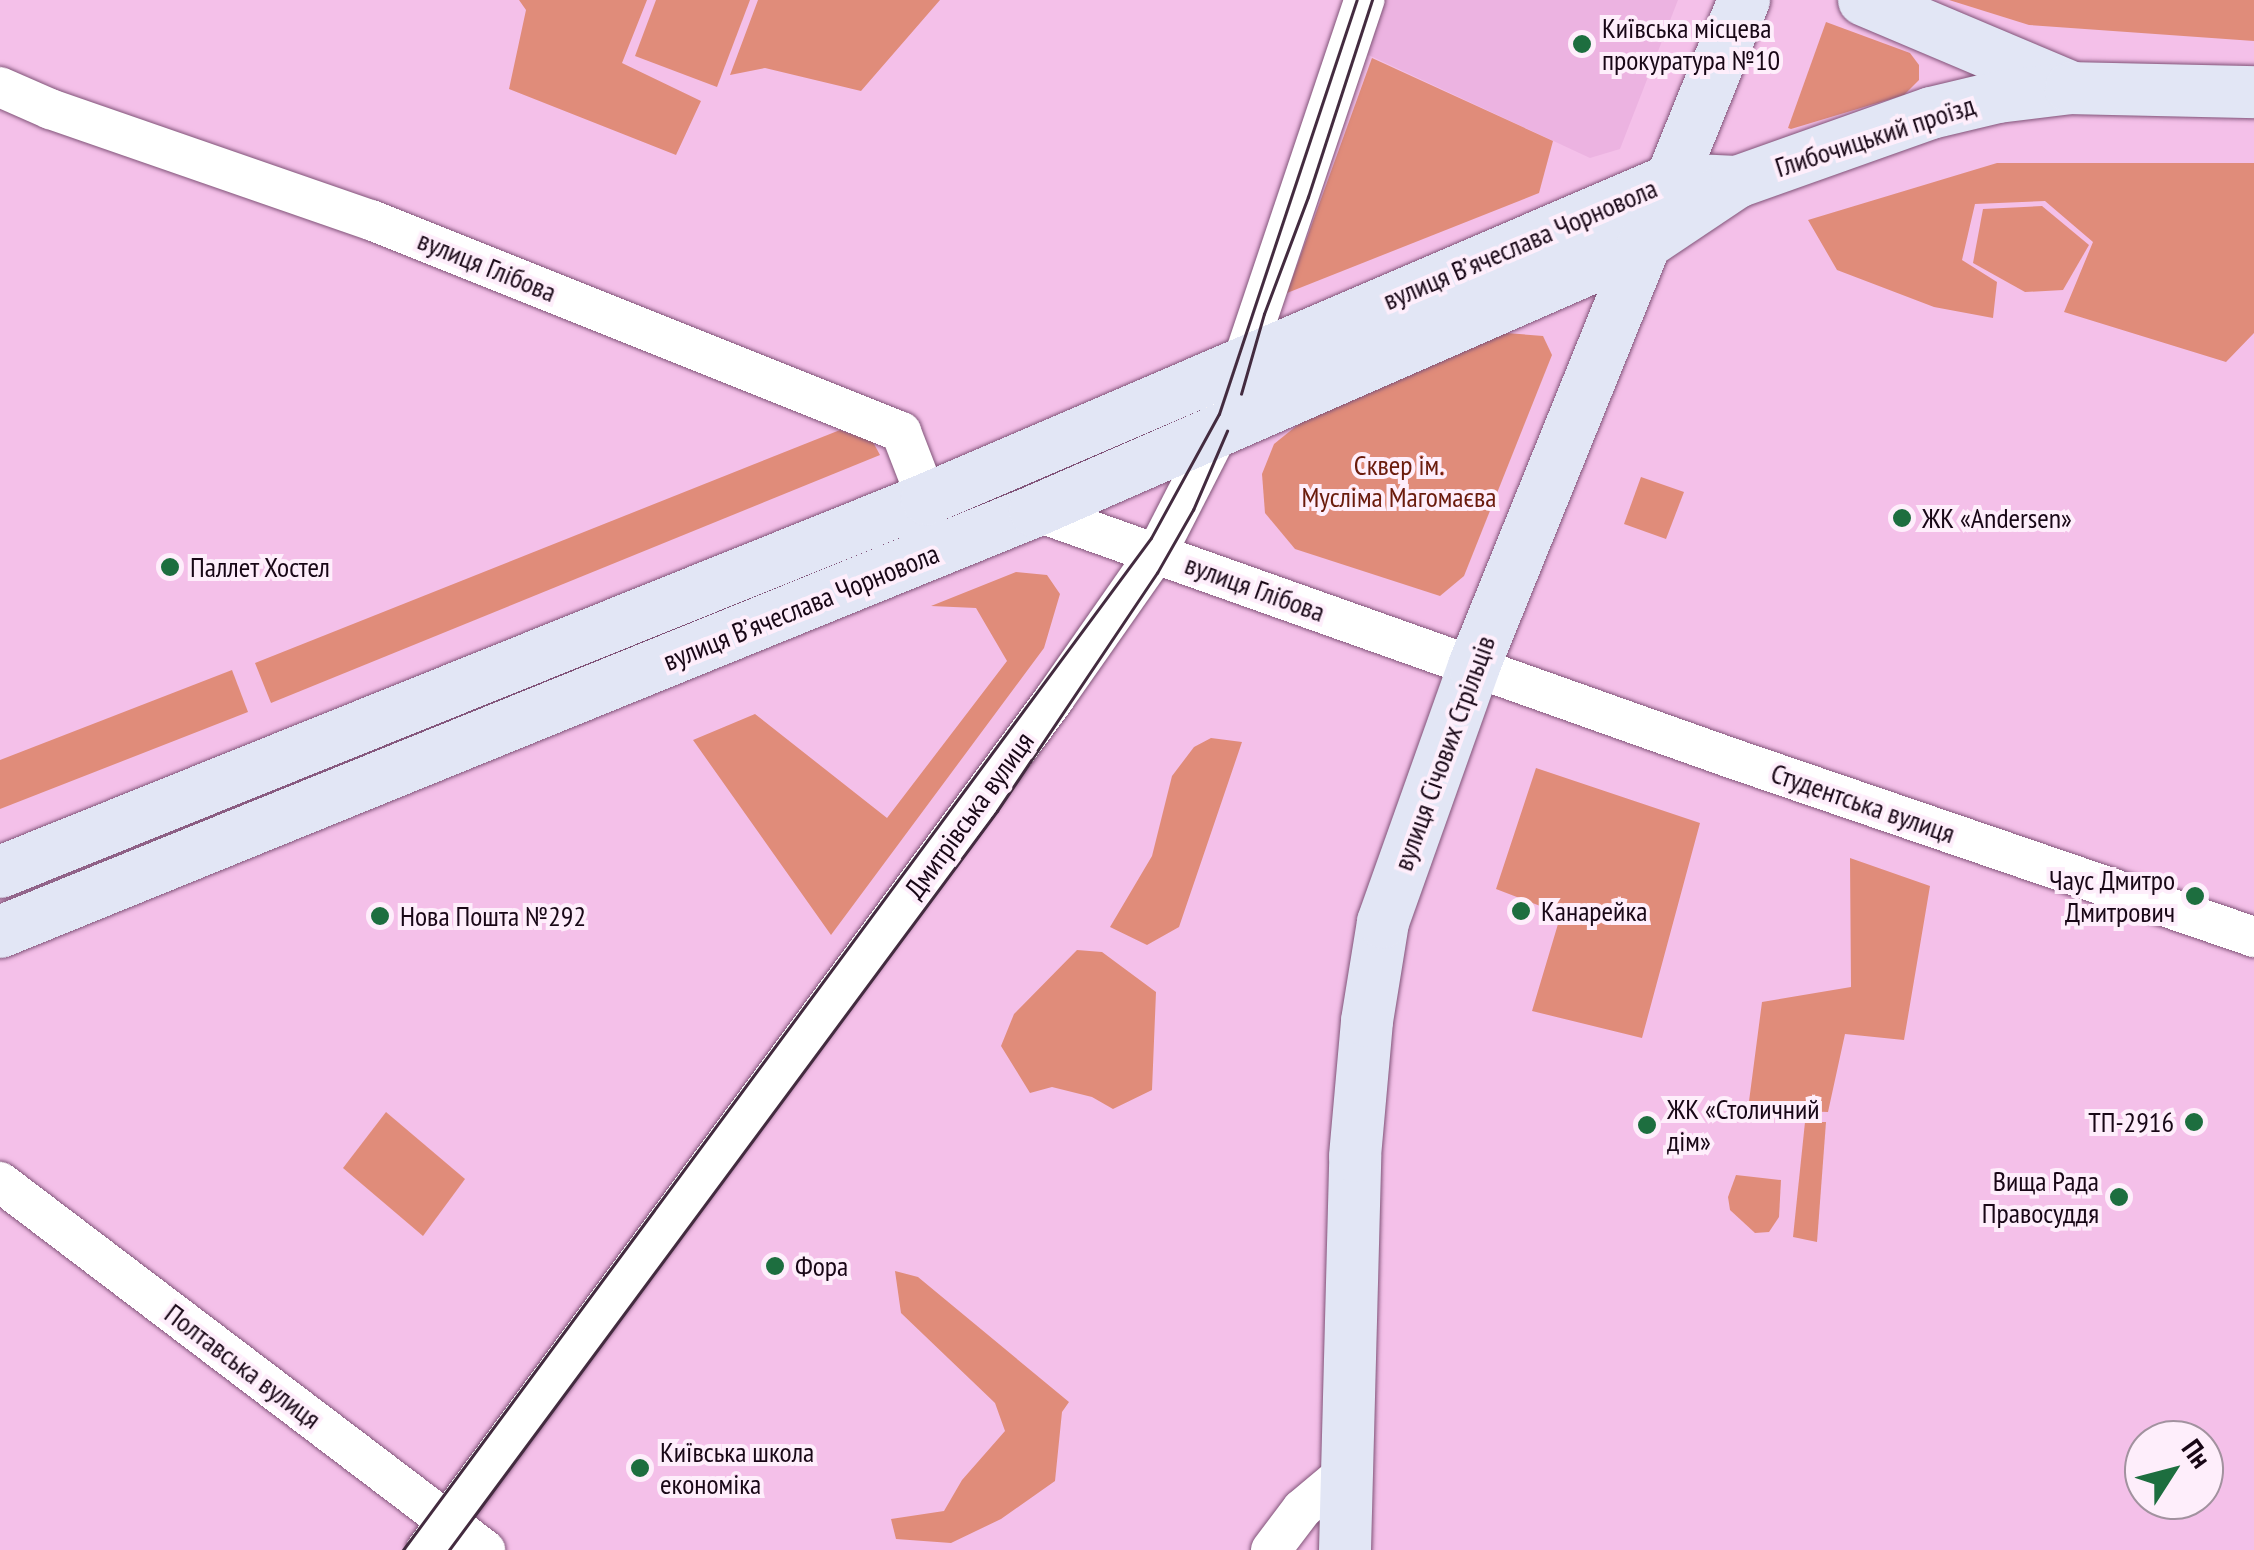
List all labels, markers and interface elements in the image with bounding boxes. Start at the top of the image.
place label: Київська місцева прокуратура №10 [1602,11,1780,77]
marker: Київська місцева прокуратура №10 [1571,33,1593,55]
street label: Глибочицький проїзд [1771,88,1979,184]
street label: вулиця Вʼячеслава Чорновола [1378,171,1662,317]
street label: вулиця Глібова [413,223,561,309]
park label: Сквер ім. Мусліма Магомаєва [1301,448,1497,514]
place label: ЖК «Andersen» [1922,501,2072,535]
marker: ЖК «Andersen» [1891,507,1913,529]
street label: вулиця Вʼячеслава Чорновола [658,536,944,678]
street label: вулиця Глібова [1181,547,1329,629]
place label: Паллет Хостел [190,550,331,584]
marker: Паллет Хостел [159,556,181,578]
street label: вулиця Січових Стрільців [1386,631,1502,875]
street label: Дмитрівська вулиця [897,725,1041,905]
street label: Студентська вулиця [1767,756,1959,850]
place label: Чаус Дмитро Дмитрович [2049,863,2175,929]
marker: Чаус Дмитро Дмитрович [2184,885,2206,907]
place label: Канарейка [1541,894,1647,928]
place label: Нова Пошта №292 [400,899,586,933]
marker: Канарейка [1510,900,1532,922]
marker: Нова Пошта №292 [369,905,391,927]
place label: ЖК «Столичний дім» [1667,1092,1819,1158]
place label: ТП-2916 [2088,1105,2174,1139]
marker: ТП-2916 [2183,1111,2205,1133]
marker: ЖК «Столичний дім» [1636,1114,1658,1136]
place label: Вища Рада Правосуддя [1982,1164,2099,1230]
marker: Вища Рада Правосуддя [2108,1186,2130,1208]
place label: Фора [795,1249,848,1283]
marker: Фора [764,1255,786,1277]
street label: Полтавська вулиця [158,1296,328,1436]
north arrow [2124,1420,2224,1520]
text: Пн [2174,1431,2220,1475]
place label: Київська школа економіка [660,1435,814,1501]
marker: Київська школа економіка [629,1457,651,1479]

